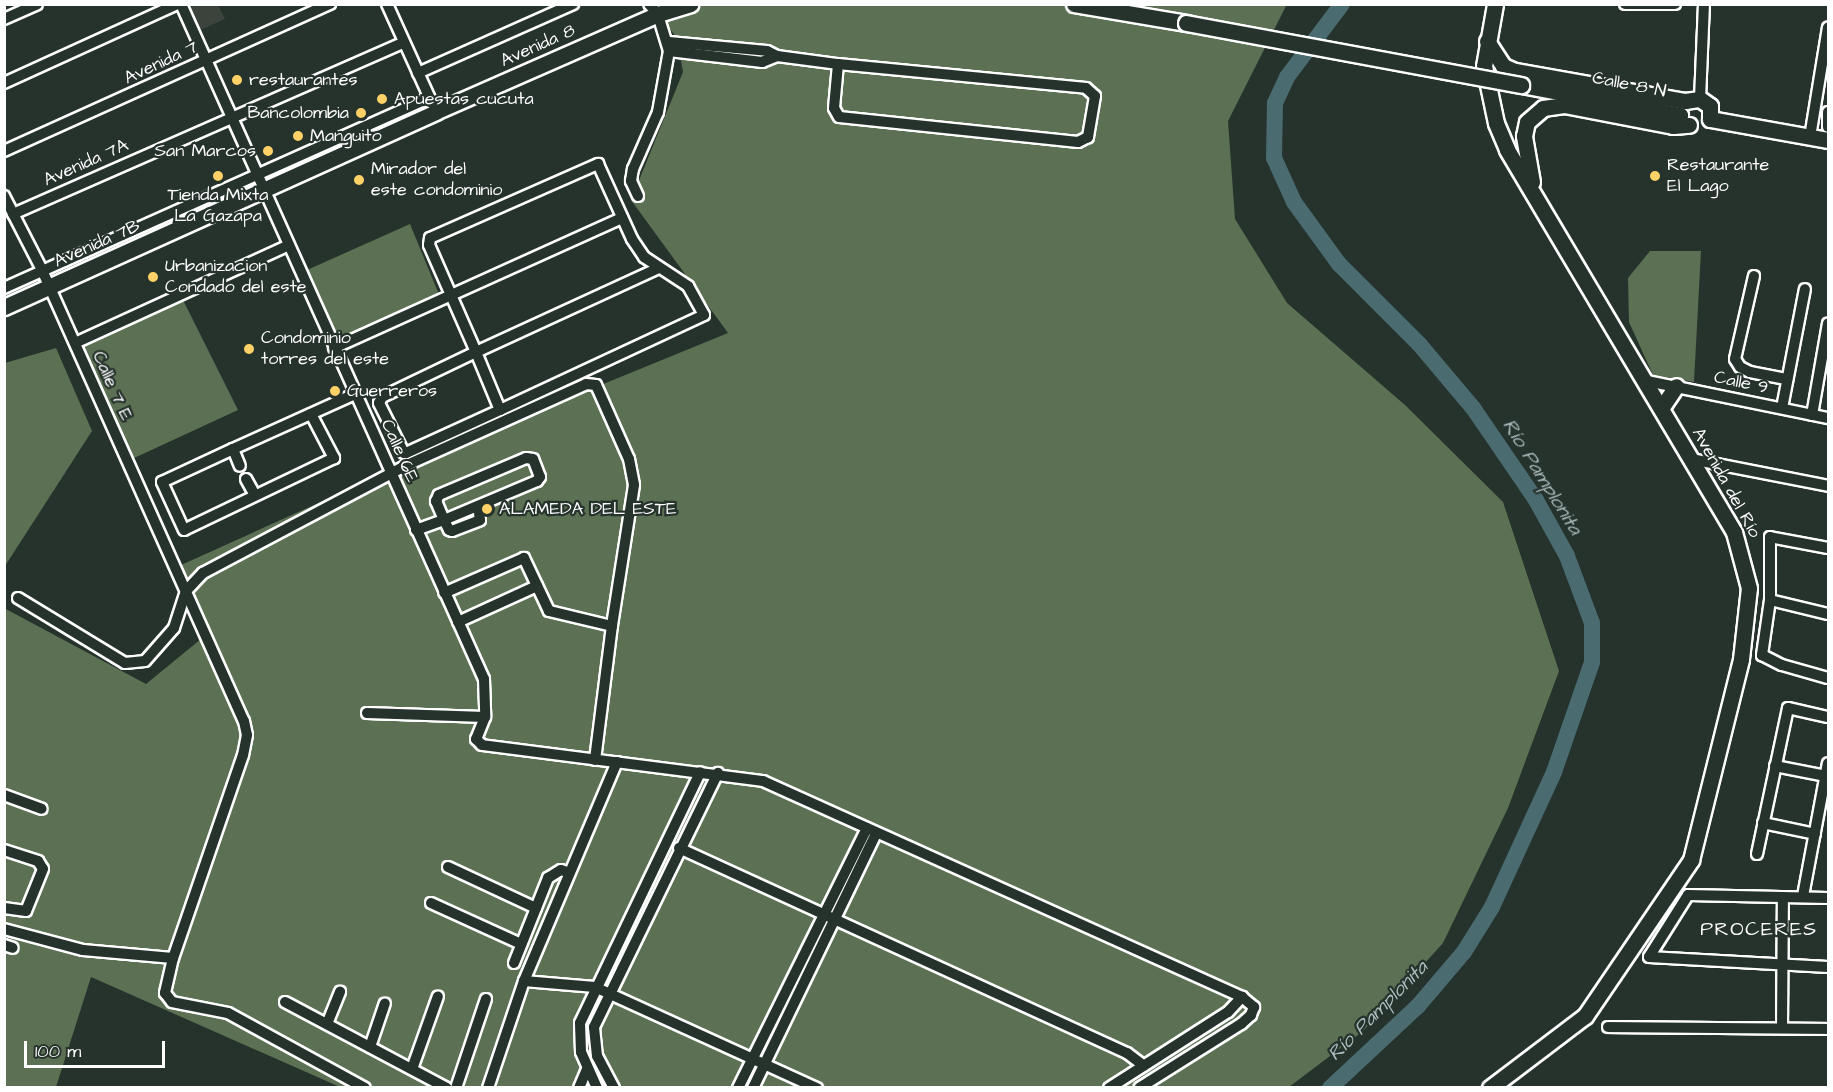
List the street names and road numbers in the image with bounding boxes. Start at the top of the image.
street label: Avenida 8 [497,20,579,72]
street label: Avenida 7 [121,37,201,89]
street label: Calle 8 N [1590,67,1668,103]
street label: Avenida 7A [40,135,132,191]
street label: Avenida 7B [51,215,143,273]
street label: Calle 7 E [87,348,137,424]
street label: Calle 9 [1712,367,1770,399]
street label: Calle 6E [376,416,422,486]
street label: Avenida del Río [1687,424,1765,542]

